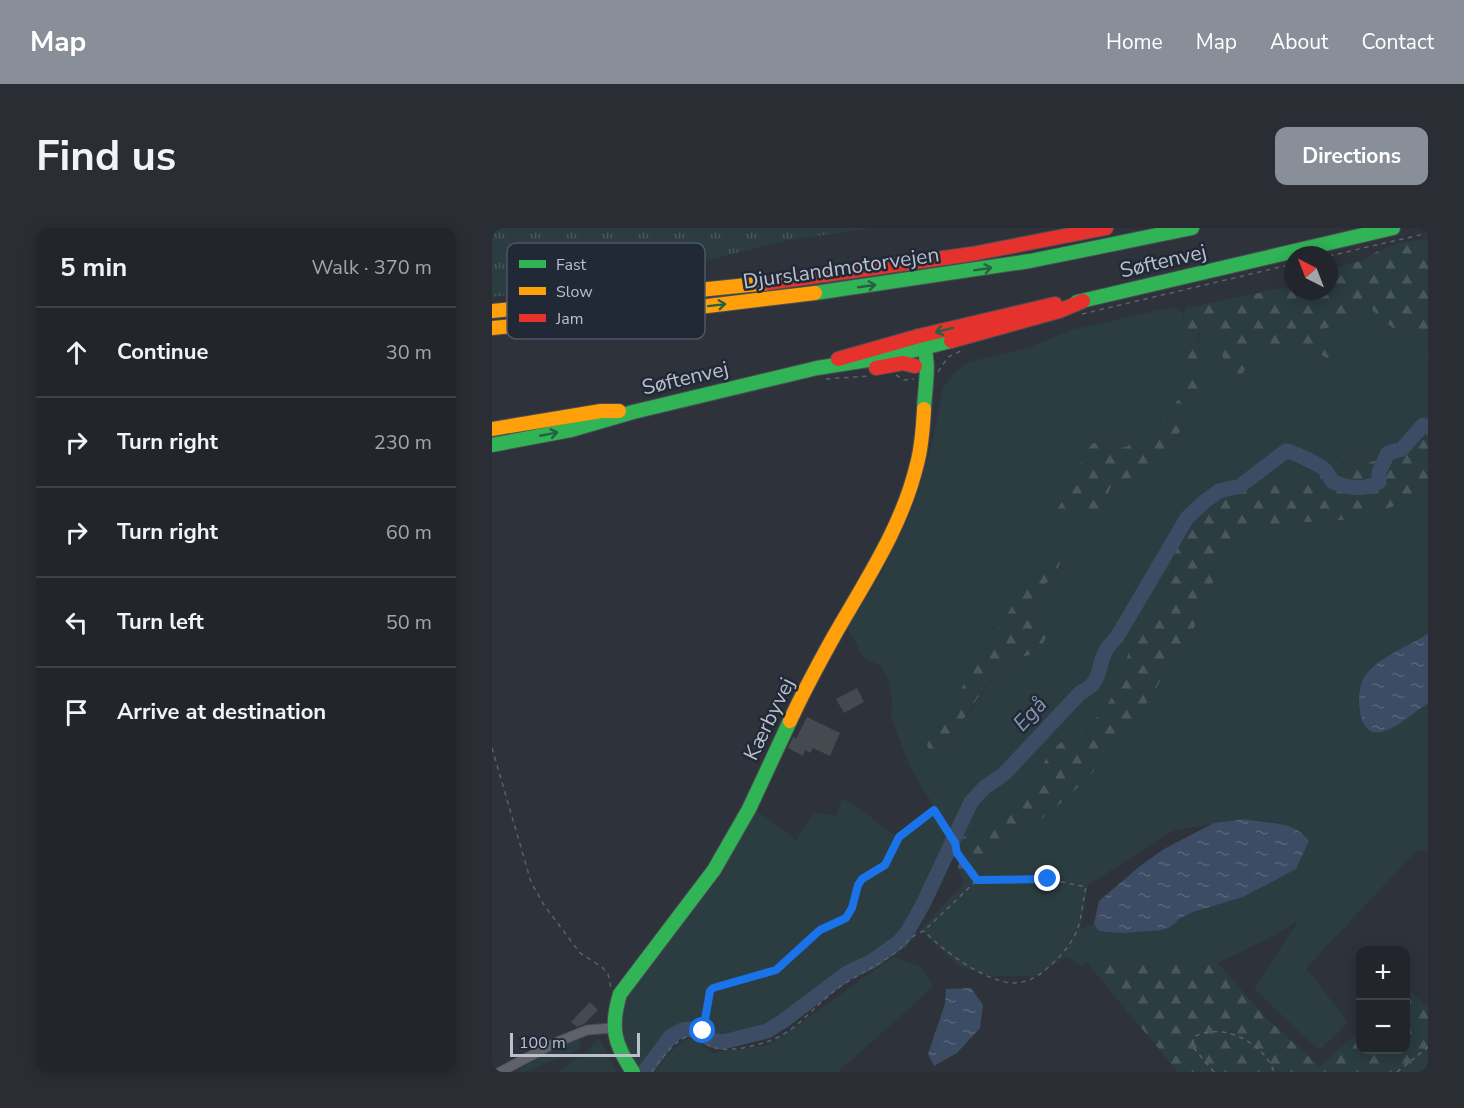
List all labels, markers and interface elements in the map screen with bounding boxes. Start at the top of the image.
text: Map [30,23,86,61]
text: Home [1106,28,1163,56]
text: Map [1196,28,1237,56]
text: About [1270,28,1328,56]
text: Contact [1361,28,1434,56]
button: Directions [1275,127,1428,185]
text: Find us [36,128,176,185]
street label: Søftenvej [1117,237,1209,285]
street label: Djurslandmotorvejen [741,240,941,296]
legend [507,243,705,339]
north arrow [1284,246,1338,300]
text: 5 min [60,250,127,285]
text: Walk · 370 m [312,254,432,281]
text: Fast [556,254,587,276]
one-way arrow [973,263,993,274]
one-way arrow [856,280,876,291]
text: Slow [556,281,593,303]
one-way arrow [707,300,727,311]
text: Jam [555,308,583,330]
one-way arrow [935,325,954,336]
icon: ahead [60,336,93,369]
text: Continue [117,337,208,367]
text: 30 m [386,339,432,366]
street label: Søftenvej [639,354,731,402]
icon: right [60,426,93,459]
text: Turn right [117,427,218,457]
one-way arrow [539,428,559,439]
text: 230 m [374,429,432,456]
icon: right [60,516,93,549]
text: Turn right [117,517,218,547]
text: 60 m [386,519,432,546]
icon: left [60,606,93,639]
text: Turn left [117,607,204,637]
text: 50 m [386,609,432,636]
street label: Kærbyvej [737,673,801,765]
water label: Egå [1006,690,1054,738]
icon: arrive [60,696,93,729]
text: Arrive at destination [117,697,326,727]
route end [1034,865,1060,891]
map controls [1356,946,1410,1054]
button: + [1356,946,1410,1000]
button: − [1356,1000,1410,1054]
route start [689,1017,715,1043]
scale bar [510,1030,640,1058]
text: 100 m [519,1032,566,1054]

